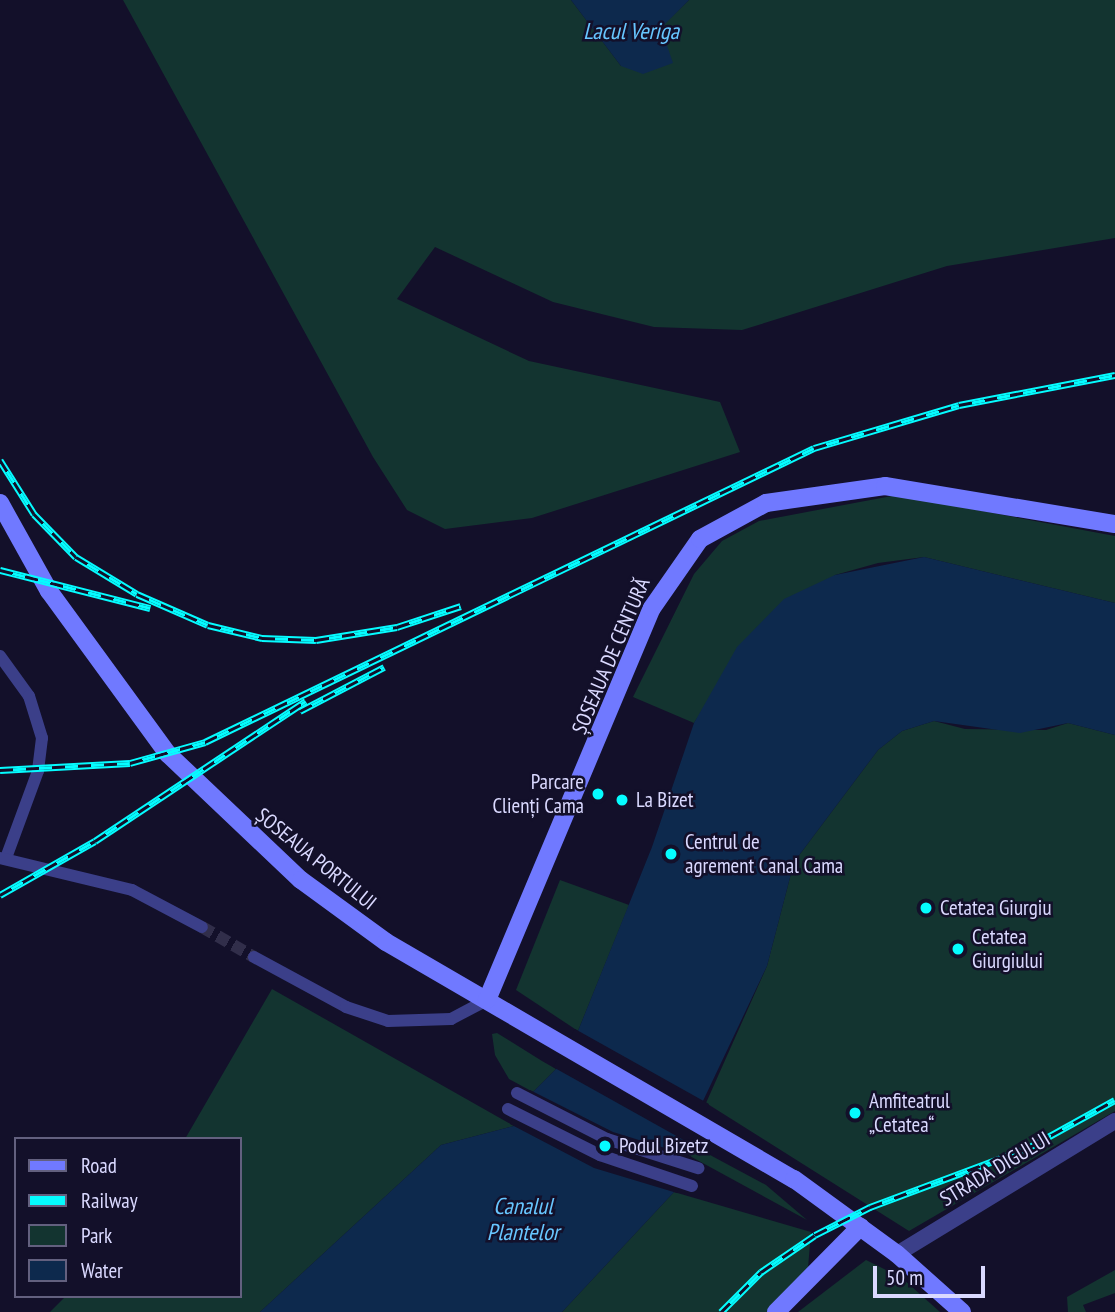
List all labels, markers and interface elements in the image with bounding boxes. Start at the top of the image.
water label: Lacul Veriga [583,17,679,45]
street label: ȘOSEAUA DE CENTURĂ [567,574,655,738]
place label: Parcare Clienți Cama [492,769,584,819]
marker: Parcare Clienți Cama [590,786,606,802]
place label: La Bizet [636,787,693,813]
marker: La Bizet [614,792,630,808]
street label: ȘOSEAUA PORTULUI [250,802,382,916]
place label: Centrul de agrement Canal Cama [685,829,843,879]
marker: Centrul de agrement Canal Cama [663,846,679,862]
place label: Cetatea Giurgiu [940,895,1052,921]
marker: Cetatea Giurgiu [918,900,934,916]
place label: Cetatea Giurgiului [972,924,1043,974]
marker: Cetatea Giurgiului [950,941,966,957]
place label: Amfiteatrul „Cetatea“ [869,1088,950,1138]
marker: Amfiteatrul „Cetatea“ [847,1105,863,1121]
street label: STRADA DIGULUI [935,1126,1055,1212]
place label: Podul Bizetz [619,1133,708,1159]
legend [14,1137,242,1298]
marker: Podul Bizetz [597,1138,613,1154]
text: Road [81,1152,117,1179]
text: Railway [81,1187,138,1214]
water label: Canalul Plantelor [487,1192,559,1246]
text: Park [81,1222,112,1249]
scale bar [877,1252,989,1296]
text: Water [81,1257,123,1284]
text: 50 m [886,1264,923,1291]

